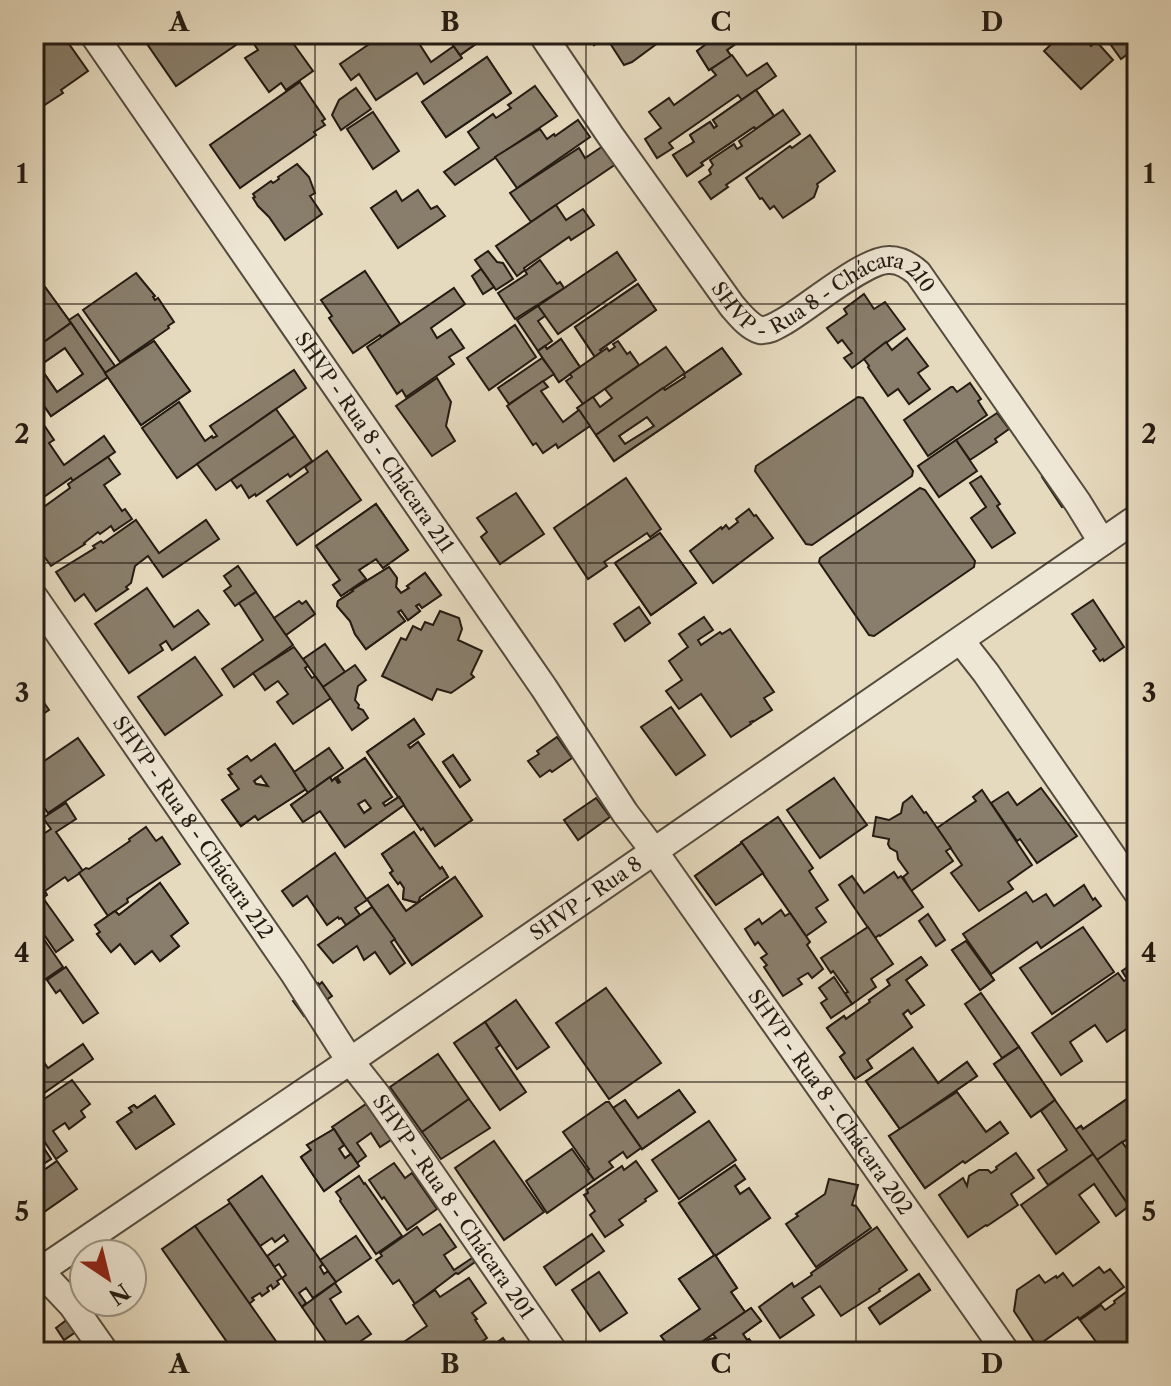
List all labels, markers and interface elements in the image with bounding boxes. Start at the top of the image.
text: A [168,6,190,38]
text: B [440,6,460,38]
text: C [711,6,731,38]
text: D [981,6,1003,38]
text: 1 [16,158,28,190]
text: 1 [1143,158,1155,190]
street label: SHVP - Rua 8 - Chácara 210 [706,248,940,342]
street label: SHVP - Rua 8 - Chácara 211 [290,328,459,558]
text: 2 [14,418,30,450]
text: 2 [1141,418,1157,450]
text: 3 [15,677,29,709]
text: 3 [1142,677,1156,709]
street label: SHVP - Rua 8 - Chácara 212 [108,711,278,943]
street label: SHVP - Rua 8 [525,851,646,945]
text: 4 [14,937,30,969]
text: 4 [1141,937,1157,969]
street label: SHVP - Rua 8 - Chácara 202 [743,985,918,1219]
street label: SHVP - Rua 8 - Chácara 201 [368,1090,539,1323]
text: 5 [15,1196,29,1228]
text: 5 [1142,1196,1156,1228]
north arrow [68,1238,148,1318]
text: N [104,1277,135,1311]
text: A [168,1348,190,1380]
text: B [440,1348,460,1380]
text: C [711,1348,731,1380]
text: D [981,1348,1003,1380]

